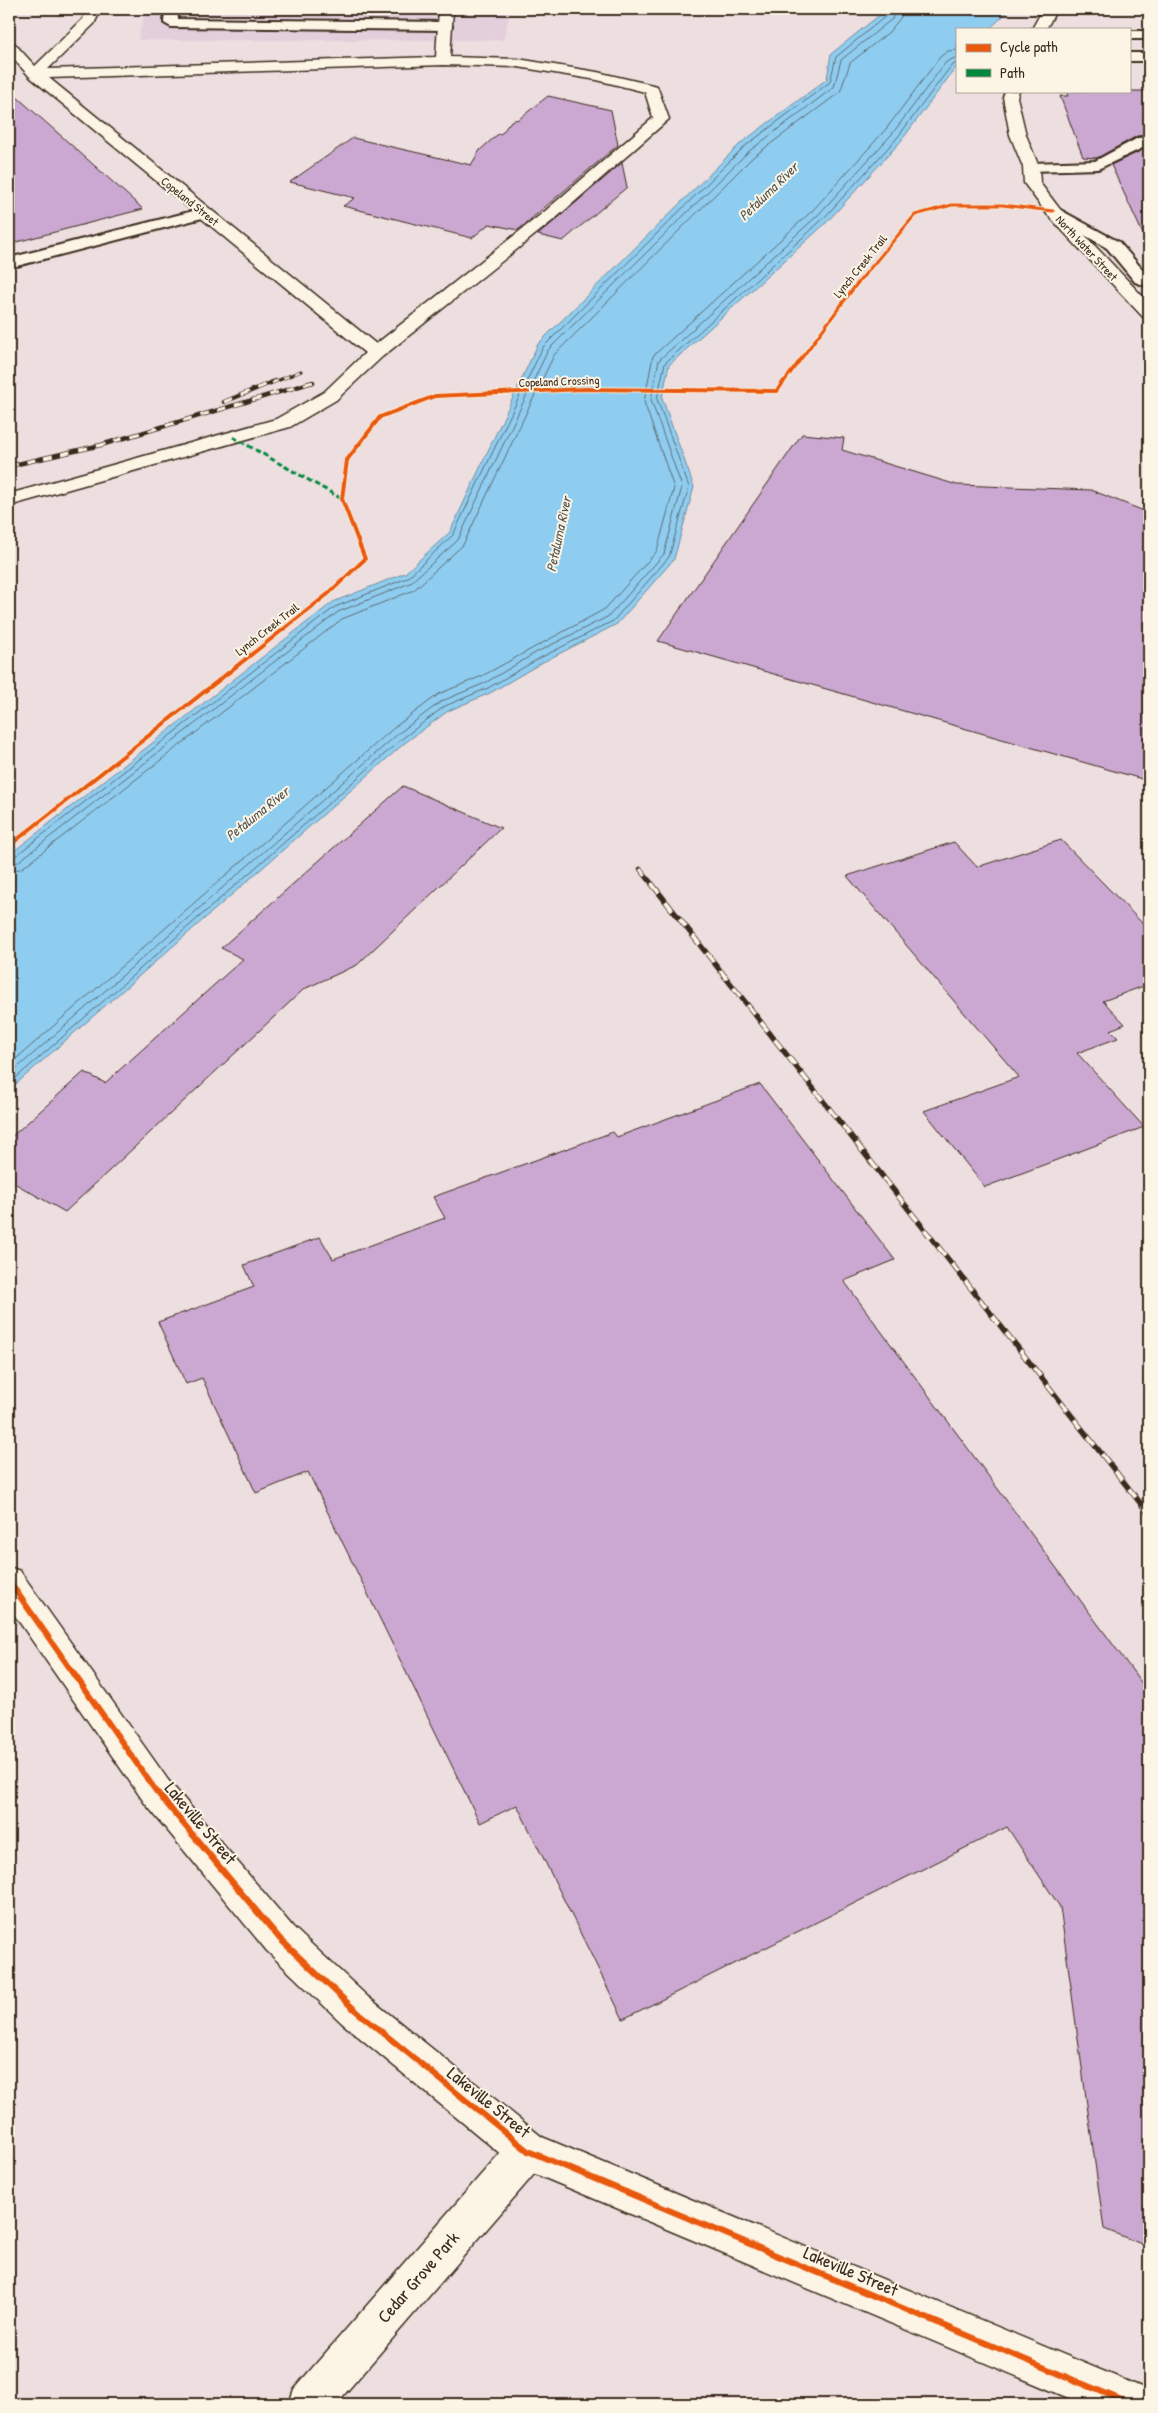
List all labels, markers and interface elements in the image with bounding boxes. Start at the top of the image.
legend [956,28,1130,92]
text: Cycle path [1000,36,1058,57]
text: Path [1000,62,1025,83]
water label: Petaluma River [734,157,803,224]
street label: Copeland Street [157,172,223,230]
street label: North Water Street [1052,211,1122,285]
street label: Lynch Creek Trail [829,230,891,301]
street label: Copeland Crossing [518,371,600,391]
water label: Petaluma River [541,493,576,573]
street label: Lynch Creek Trail [232,598,303,659]
water label: Petaluma River [221,781,294,844]
street label: Lakeville Street [159,1776,243,1870]
street label: Lakeville Street [442,2061,537,2144]
street label: Cedar Grove Park [371,2226,465,2328]
street label: Lakeville Street [800,2240,903,2302]

